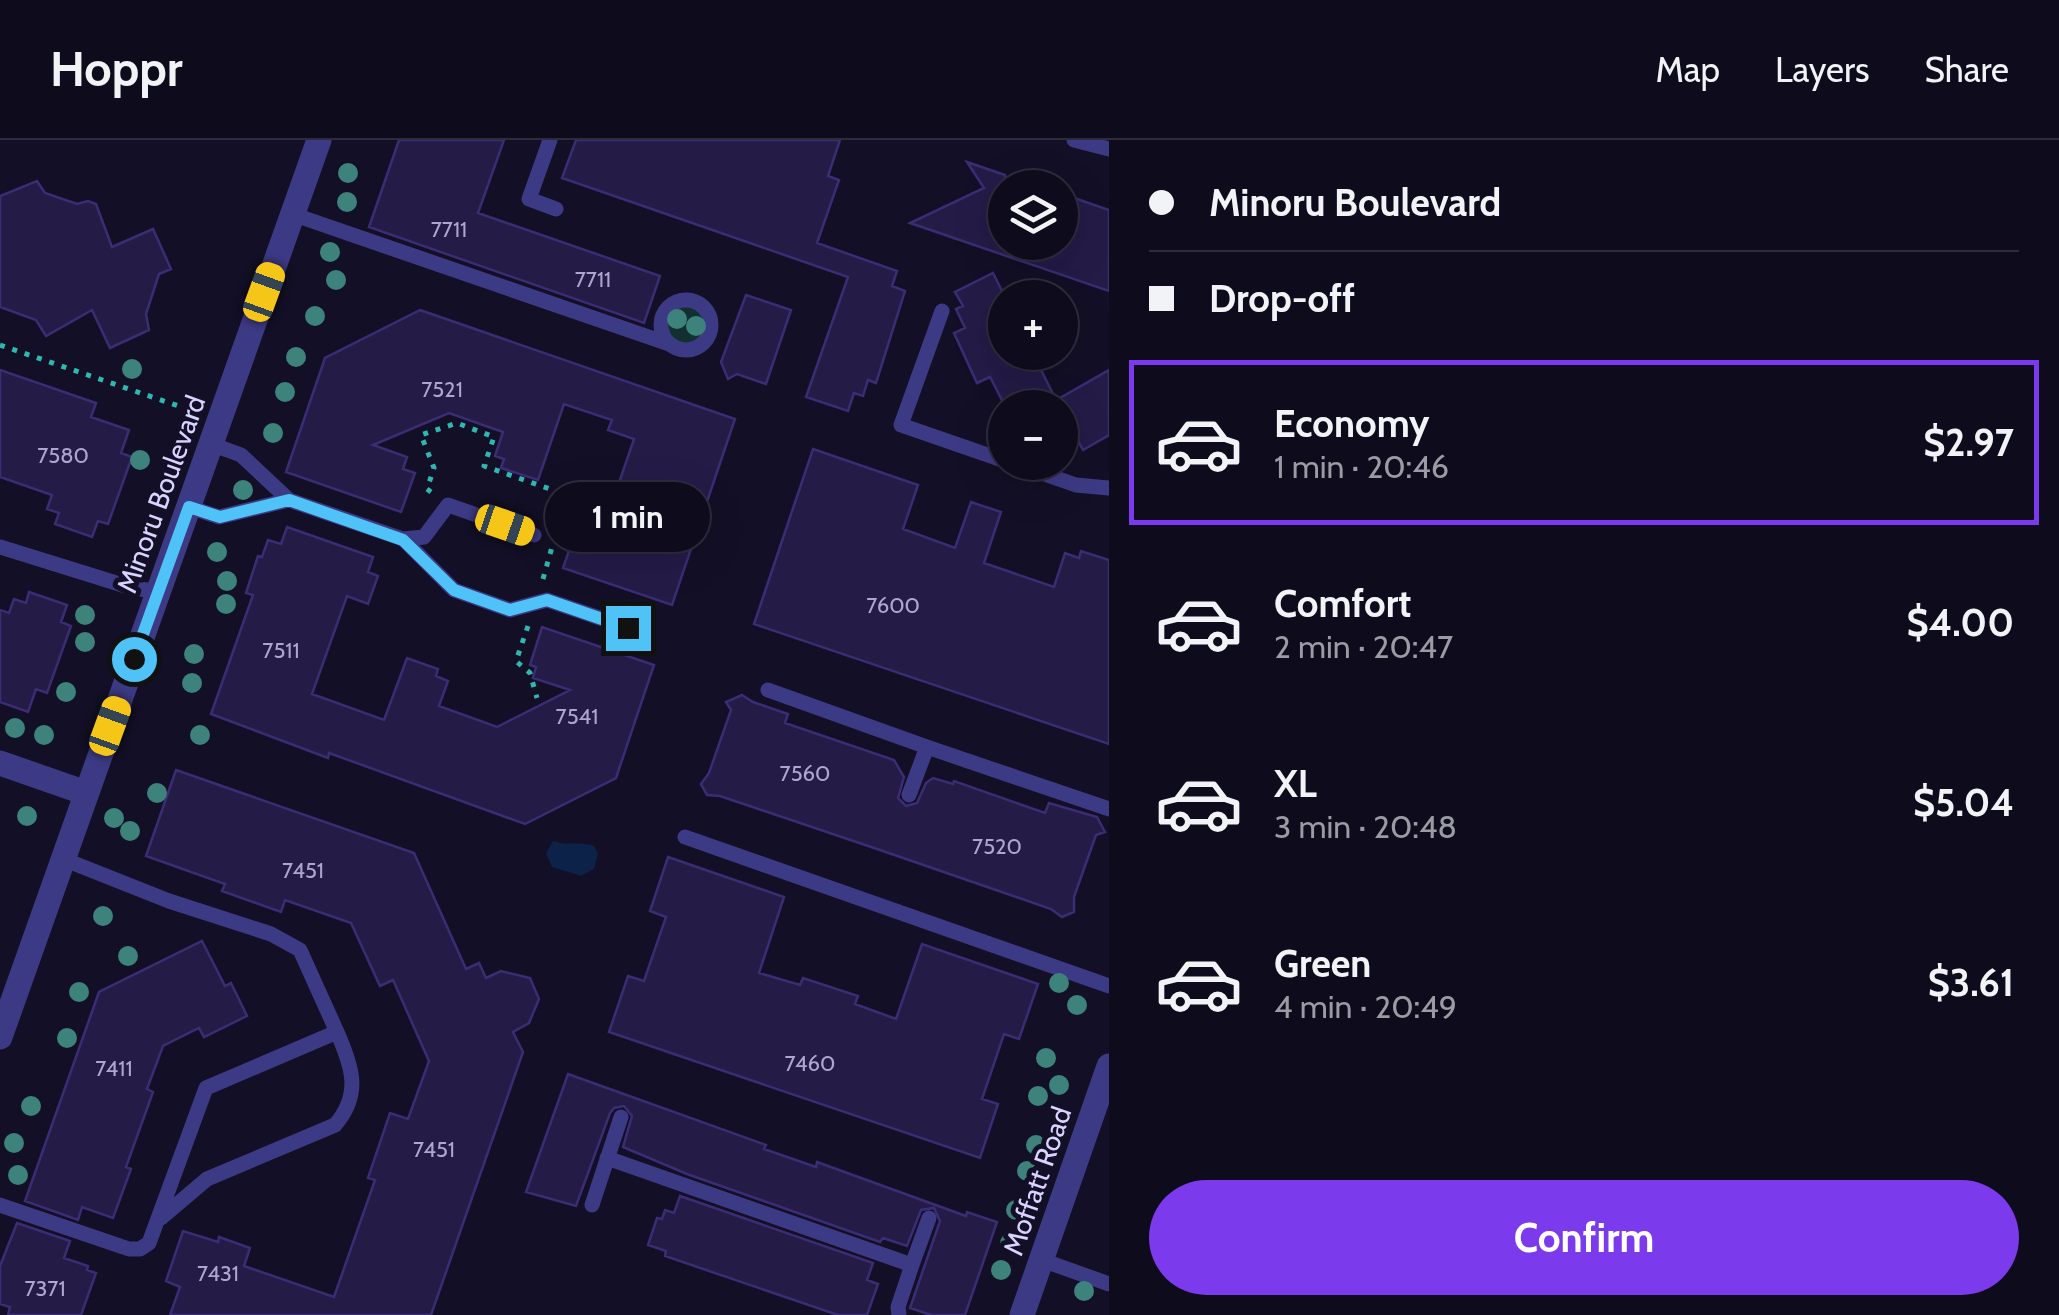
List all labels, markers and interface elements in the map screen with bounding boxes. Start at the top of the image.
text: Hoppr [50,40,182,98]
text: Map [1656,48,1720,91]
text: Layers [1775,48,1869,91]
text: Share [1924,48,2009,91]
map controls [988,170,1078,480]
button: layers [988,170,1078,260]
text: Minoru Boulevard [1209,179,1501,226]
house number: 7711 [431,216,467,243]
car [240,259,288,325]
house number: 7711 [575,266,611,293]
text: Drop-off [1209,275,1355,322]
button: + [988,280,1078,370]
house number: 7521 [421,376,463,403]
button: − [988,390,1078,480]
street label: Minoru Boulevard [109,391,213,597]
icon: car [1154,398,1244,488]
text: Economy [1274,400,1429,447]
text: $2.97 [1923,419,2014,466]
house number: 7580 [37,442,89,469]
text: 1 min · 20:46 [1274,447,1449,486]
callout: 1 min [546,483,710,553]
text: 1 min [591,497,664,536]
car [472,501,538,549]
icon: car [1154,578,1244,668]
text: Comfort [1274,580,1411,627]
house number: 7600 [866,592,920,619]
text: $4.00 [1907,599,2014,646]
route end [606,606,651,651]
text: 2 min · 20:47 [1274,627,1453,666]
route start [112,637,157,682]
house number: 7511 [262,637,300,664]
car [86,693,134,759]
house number: 7541 [556,703,598,730]
icon: car [1154,758,1244,848]
house number: 7560 [780,760,830,787]
text: XL [1274,760,1317,807]
text: $5.04 [1913,779,2014,826]
text: 3 min · 20:48 [1274,807,1457,846]
house number: 7520 [972,833,1022,860]
house number: 7451 [282,857,324,884]
icon: car [1154,938,1244,1028]
text: Green [1274,940,1371,987]
text: $3.61 [1928,959,2014,1006]
text: 4 min · 20:49 [1274,987,1457,1026]
house number: 7460 [785,1050,835,1077]
house number: 7411 [95,1055,133,1082]
street label: Moffatt Road [996,1102,1078,1260]
house number: 7451 [413,1136,455,1163]
button: Confirm [1149,1180,2019,1295]
house number: 7431 [197,1260,239,1287]
house number: 7371 [24,1275,66,1302]

